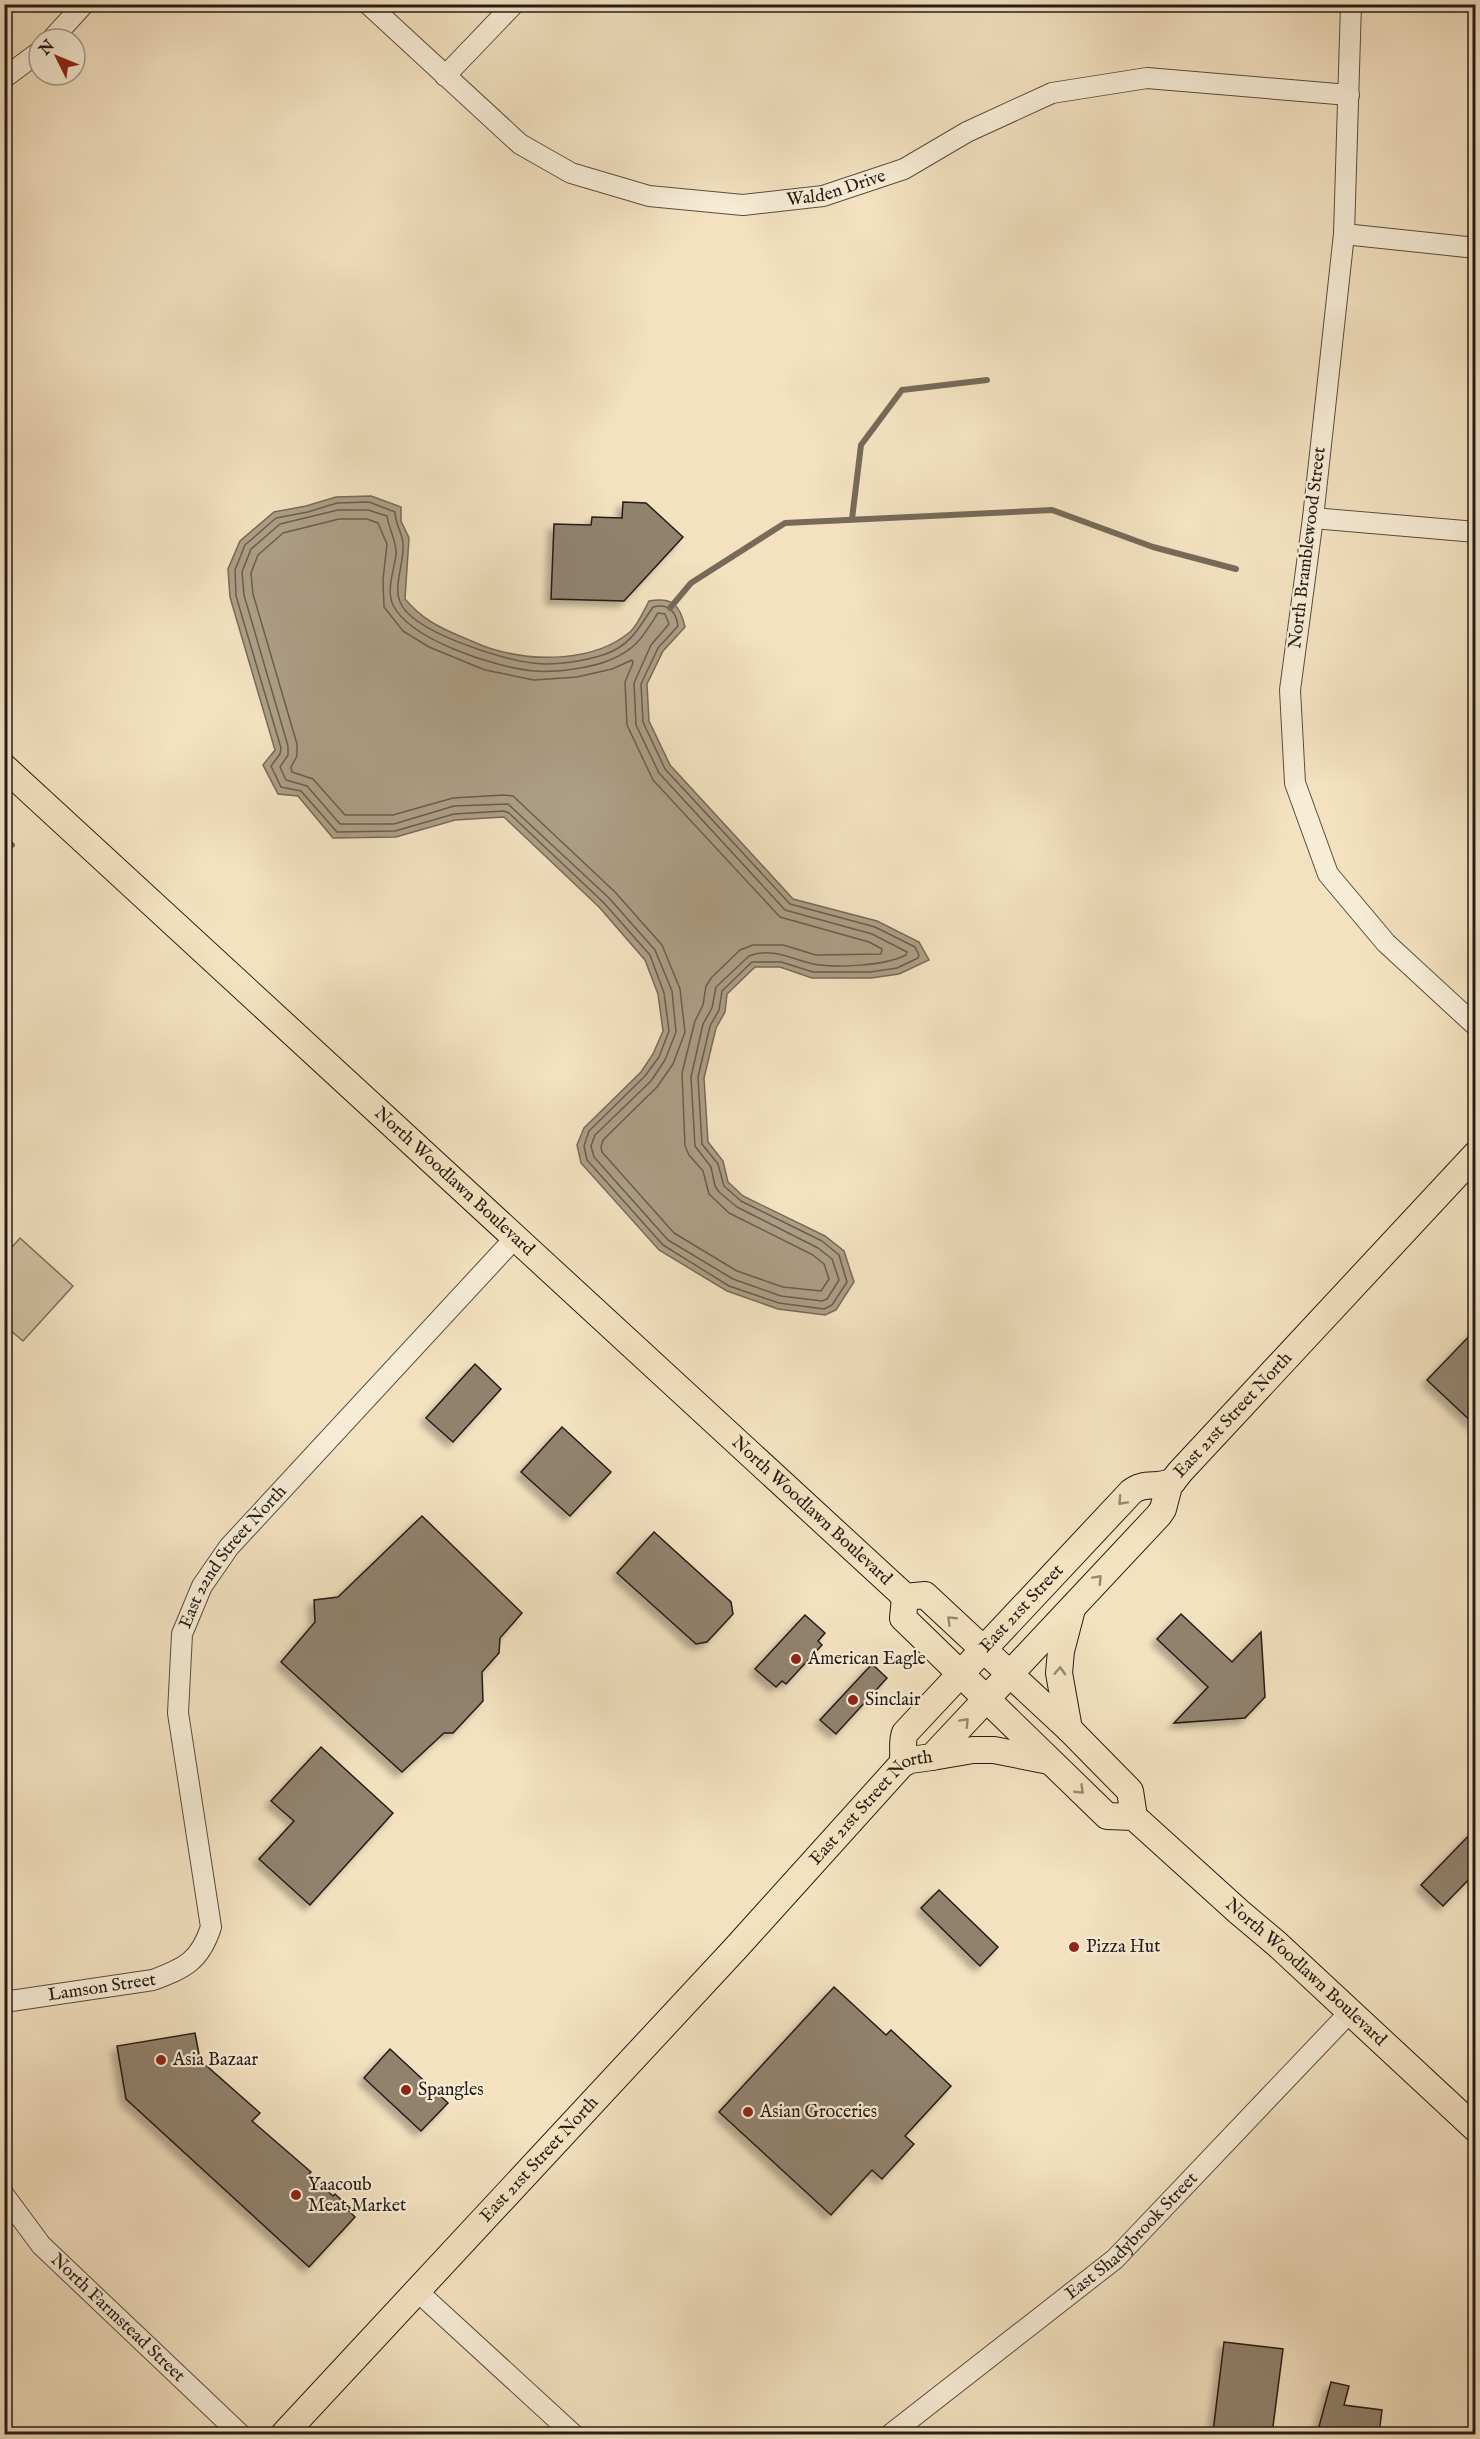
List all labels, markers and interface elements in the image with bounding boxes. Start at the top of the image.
north arrow [27,27,87,87]
text: N [35,36,60,61]
street label: Walden Drive [785,164,889,212]
street label: North Bramblewood Street [1284,446,1332,650]
street label: North Woodlawn Boulevard [369,1102,540,1261]
street label: East 21st Street North [1169,1347,1298,1483]
street label: North Woodlawn Boulevard [727,1431,897,1591]
street label: East 22nd Street North [174,1480,292,1632]
one-way arrow [1118,1494,1129,1505]
street label: East 21st Street [975,1559,1069,1658]
one-way arrow [1091,1576,1102,1587]
one-way arrow [947,1616,958,1627]
place label: American Eagle [807,1648,926,1671]
marker: American Eagle [789,1652,803,1666]
one-way arrow [1053,1667,1066,1676]
place label: Sinclair [865,1689,921,1712]
marker: Sinclair [846,1693,860,1707]
one-way arrow [958,1718,969,1728]
street label: East 21st Street North [805,1745,934,1870]
one-way arrow [1073,1783,1084,1794]
street label: North Woodlawn Boulevard [1220,1893,1392,2052]
place label: Pizza Hut [1086,1936,1160,1959]
marker: Pizza Hut [1067,1940,1081,1954]
street label: Lamson Street [46,1968,157,2007]
place label: Asia Bazaar [172,2049,259,2072]
marker: Asia Bazaar [154,2053,168,2067]
place label: Spangles [418,2079,484,2102]
marker: Spangles [399,2083,413,2097]
street label: East 21st Street North [475,2091,604,2227]
place label: Asian Groceries [759,2101,877,2124]
marker: Asian Groceries [741,2105,755,2119]
street label: East Shadybrook Street [1061,2167,1203,2305]
place label: Yaacoub Meat Market [308,2174,406,2218]
marker: Yaacoub Meat Market [289,2188,303,2202]
street label: North Farmstead Street [45,2248,190,2387]

